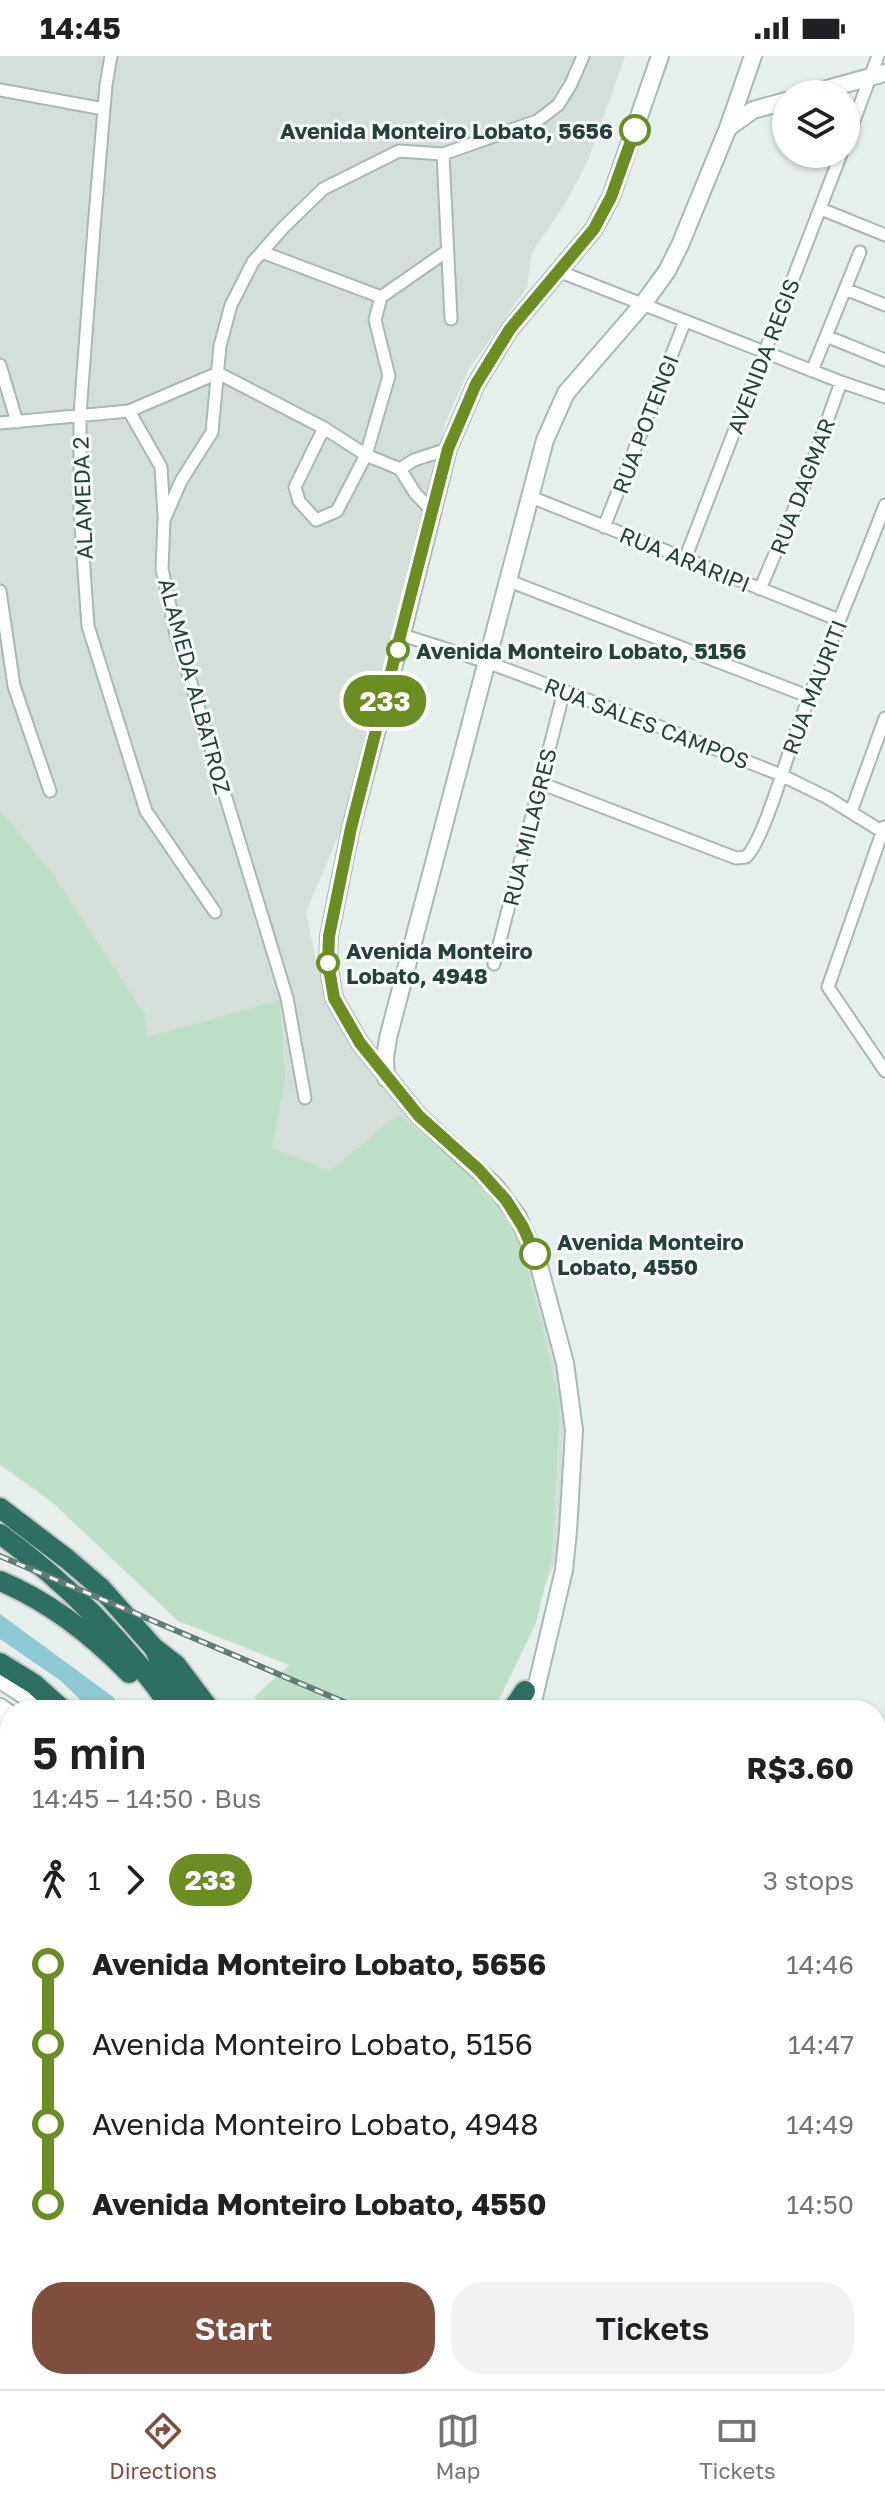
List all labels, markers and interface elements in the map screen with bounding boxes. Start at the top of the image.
text: 14:45 [40,10,121,46]
map controls [772,80,860,168]
button: layers [772,80,860,168]
marker: Avenida Monteiro Lobato, 5656 [620,115,650,145]
place label: Avenida Monteiro Lobato, 5656 [280,117,613,144]
street label: AVENIDA REGIS [721,274,805,438]
street label: RUA POTENGI [606,351,684,497]
street label: RUA DAGMAR [764,414,840,558]
street label: ALAMEDA 2 [66,436,98,560]
street label: RUA ARARIPI [616,521,754,597]
street label: ALAMEDA ALBATROZ [153,575,237,797]
street label: RUA MAURITI [776,616,852,758]
place label: Avenida Monteiro Lobato, 5156 [416,637,747,664]
marker: Avenida Monteiro Lobato, 5156 [387,639,409,661]
street label: RUA SALES CAMPOS [541,671,753,775]
line badge: 233 [339,675,431,727]
text: 233 [359,684,411,717]
street label: RUA MILAGRES [496,745,562,909]
place label: Avenida Monteiro Lobato, 4948 [346,937,533,989]
marker: Avenida Monteiro Lobato, 4948 [317,952,339,974]
place label: Avenida Monteiro Lobato, 4550 [557,1228,744,1280]
marker: Avenida Monteiro Lobato, 4550 [520,1239,550,1269]
text: 5 min [32,1726,146,1779]
text: R$3.60 [747,1750,854,1786]
text: 14:45 – 14:50 · Bus [32,1783,261,1814]
icon: walk [32,1858,76,1902]
icon: forward [113,1858,157,1902]
text: 233 [185,1863,236,1896]
text: 1 [88,1865,101,1896]
text: 3 stops [763,1865,854,1896]
text: Avenida Monteiro Lobato, 5656 [92,1946,546,1982]
text: 14:46 [786,1949,854,1980]
text: Avenida Monteiro Lobato, 5156 [92,2026,533,2062]
text: 14:47 [788,2029,854,2060]
text: Avenida Monteiro Lobato, 4948 [92,2106,538,2142]
text: 14:49 [786,2109,854,2140]
text: Avenida Monteiro Lobato, 4550 [92,2186,546,2222]
text: 14:50 [787,2189,854,2220]
button: Start [32,2282,435,2374]
button: Tickets [451,2282,854,2374]
tab: Directions [109,2409,217,2484]
tab: Map [435,2409,480,2484]
tab: Tickets [699,2409,776,2484]

